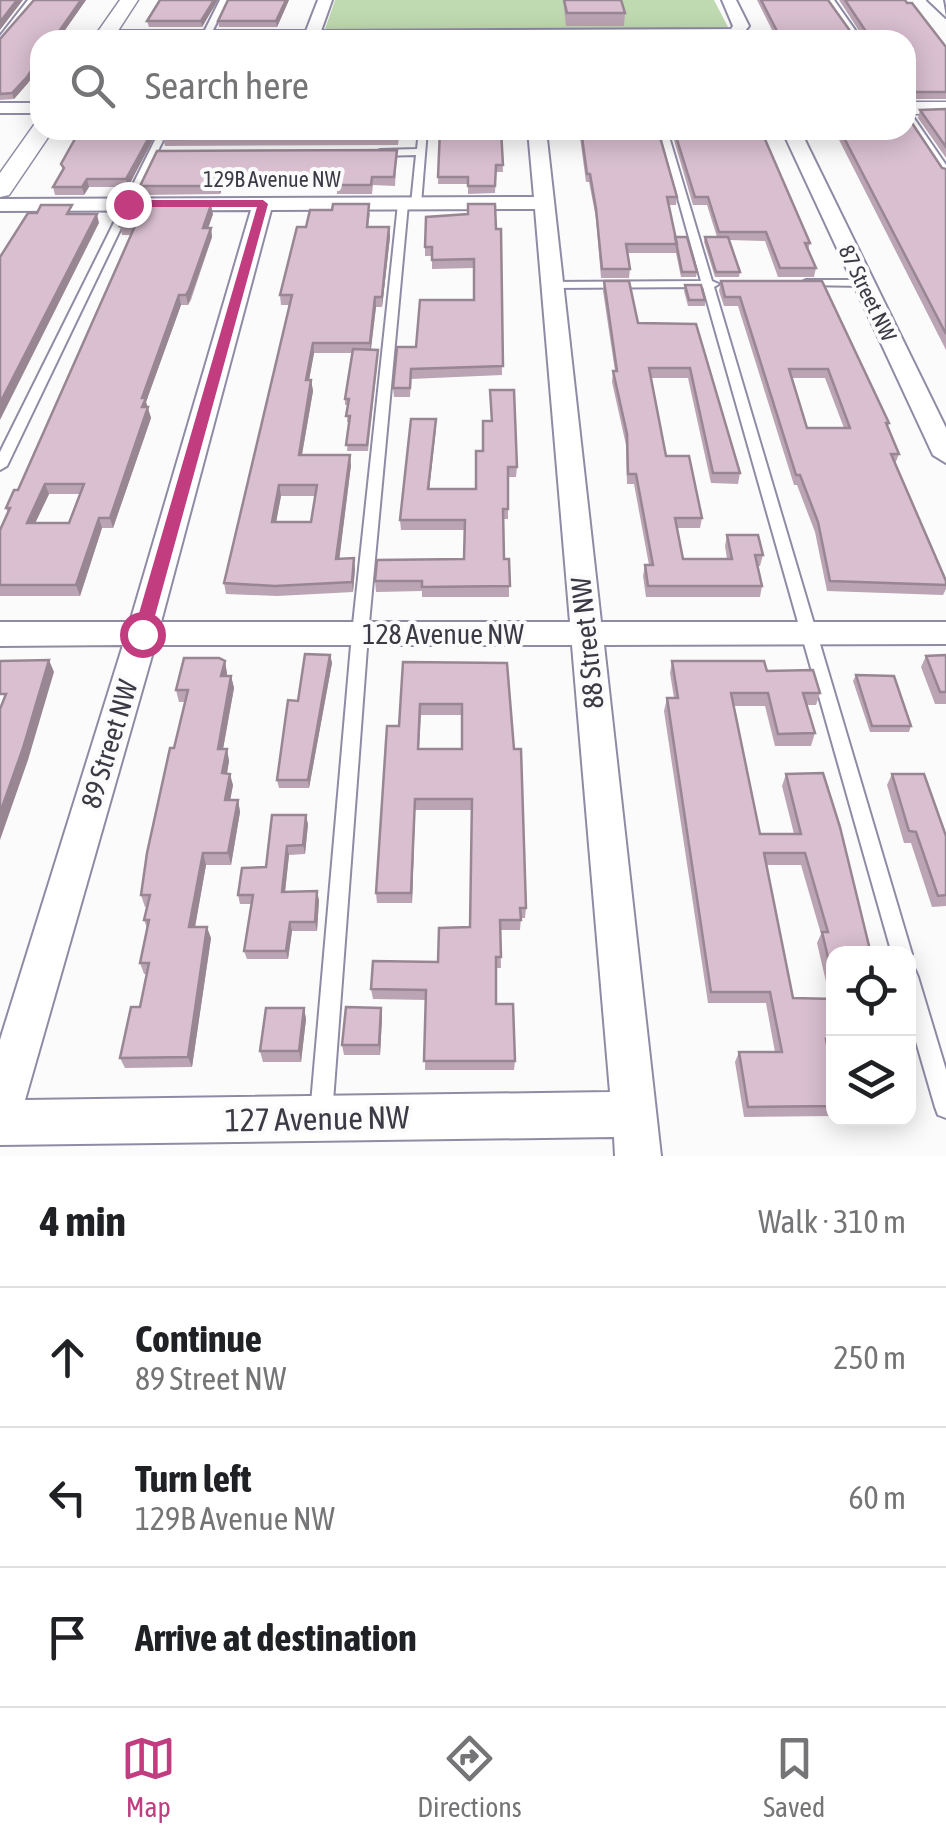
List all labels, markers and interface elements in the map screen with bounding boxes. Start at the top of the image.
search box [30,30,916,140]
icon: search [65,58,120,113]
text: Search here [145,64,309,107]
street label: 129B Avenue NW [203,166,341,192]
route end [106,182,152,228]
street label: 87 Street NW [834,241,902,345]
street label: 88 Street NW [564,575,610,710]
route start [120,612,166,658]
street label: 128 Avenue NW [362,618,524,650]
street label: 89 Street NW [74,675,144,812]
map controls [826,946,916,1126]
button: locate [826,946,916,1036]
button: layers [826,1036,916,1126]
street label: 127 Avenue NW [224,1098,410,1139]
text: 4 min [40,1197,126,1245]
text: Walk · 310 m [758,1203,906,1240]
text: Continue [135,1317,262,1360]
icon: ahead [40,1330,95,1385]
text: 250 m [833,1339,906,1376]
text: 89 Street NW [135,1360,286,1397]
text: Turn left [135,1457,251,1500]
icon: left [40,1470,95,1525]
text: 60 m [848,1479,906,1516]
text: 129B Avenue NW [135,1500,335,1537]
icon: arrive [40,1610,95,1665]
text: Arrive at destination [135,1616,417,1659]
tab: Map [121,1731,176,1823]
tab: Directions [417,1731,522,1823]
tab: Saved [763,1731,825,1823]

